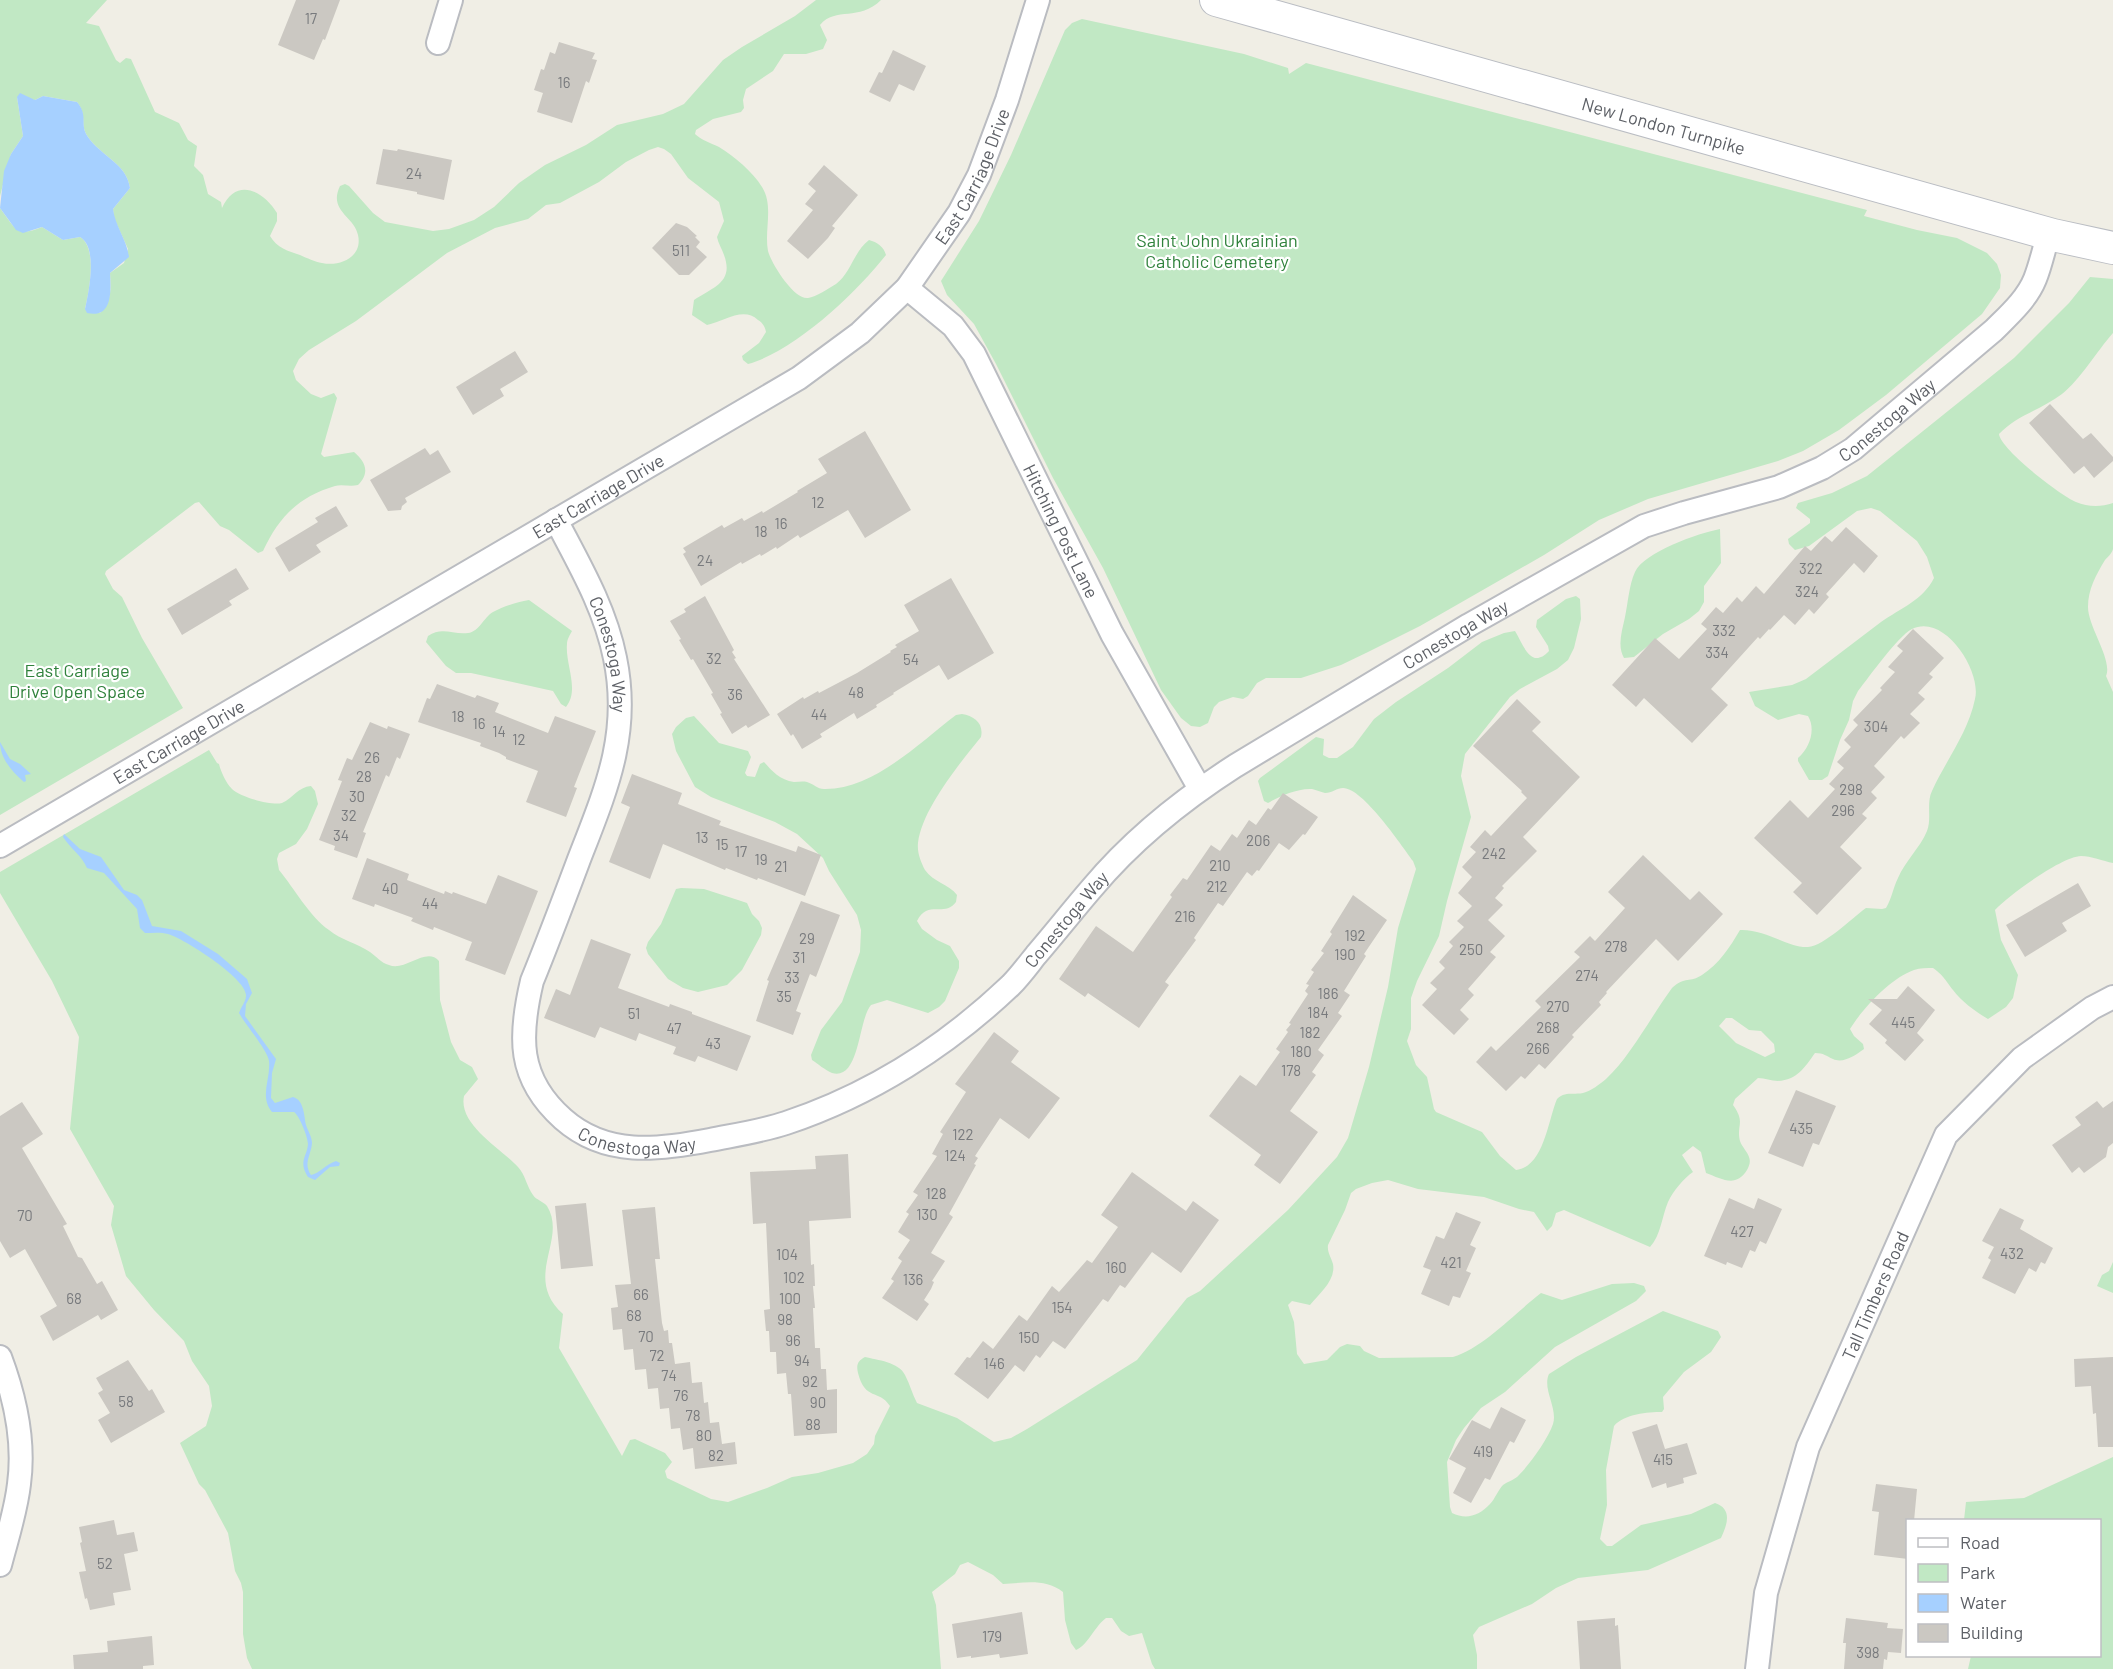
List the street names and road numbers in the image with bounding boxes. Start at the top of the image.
street label: New London Turnpike [1579,92,1748,159]
street label: East Carriage Drive [930,105,1014,248]
street label: Conestoga Way [1834,373,1940,466]
street label: East Carriage Drive [528,449,668,543]
street label: Hitching Post Lane [1019,460,1104,602]
street label: Conestoga Way [585,593,631,713]
street label: Conestoga Way [1398,594,1512,674]
street label: East Carriage Drive [109,694,248,788]
street label: Conestoga Way [1019,866,1113,972]
street label: Conestoga Way [574,1122,698,1159]
street label: Tall Timbers Road [1837,1228,1913,1363]

